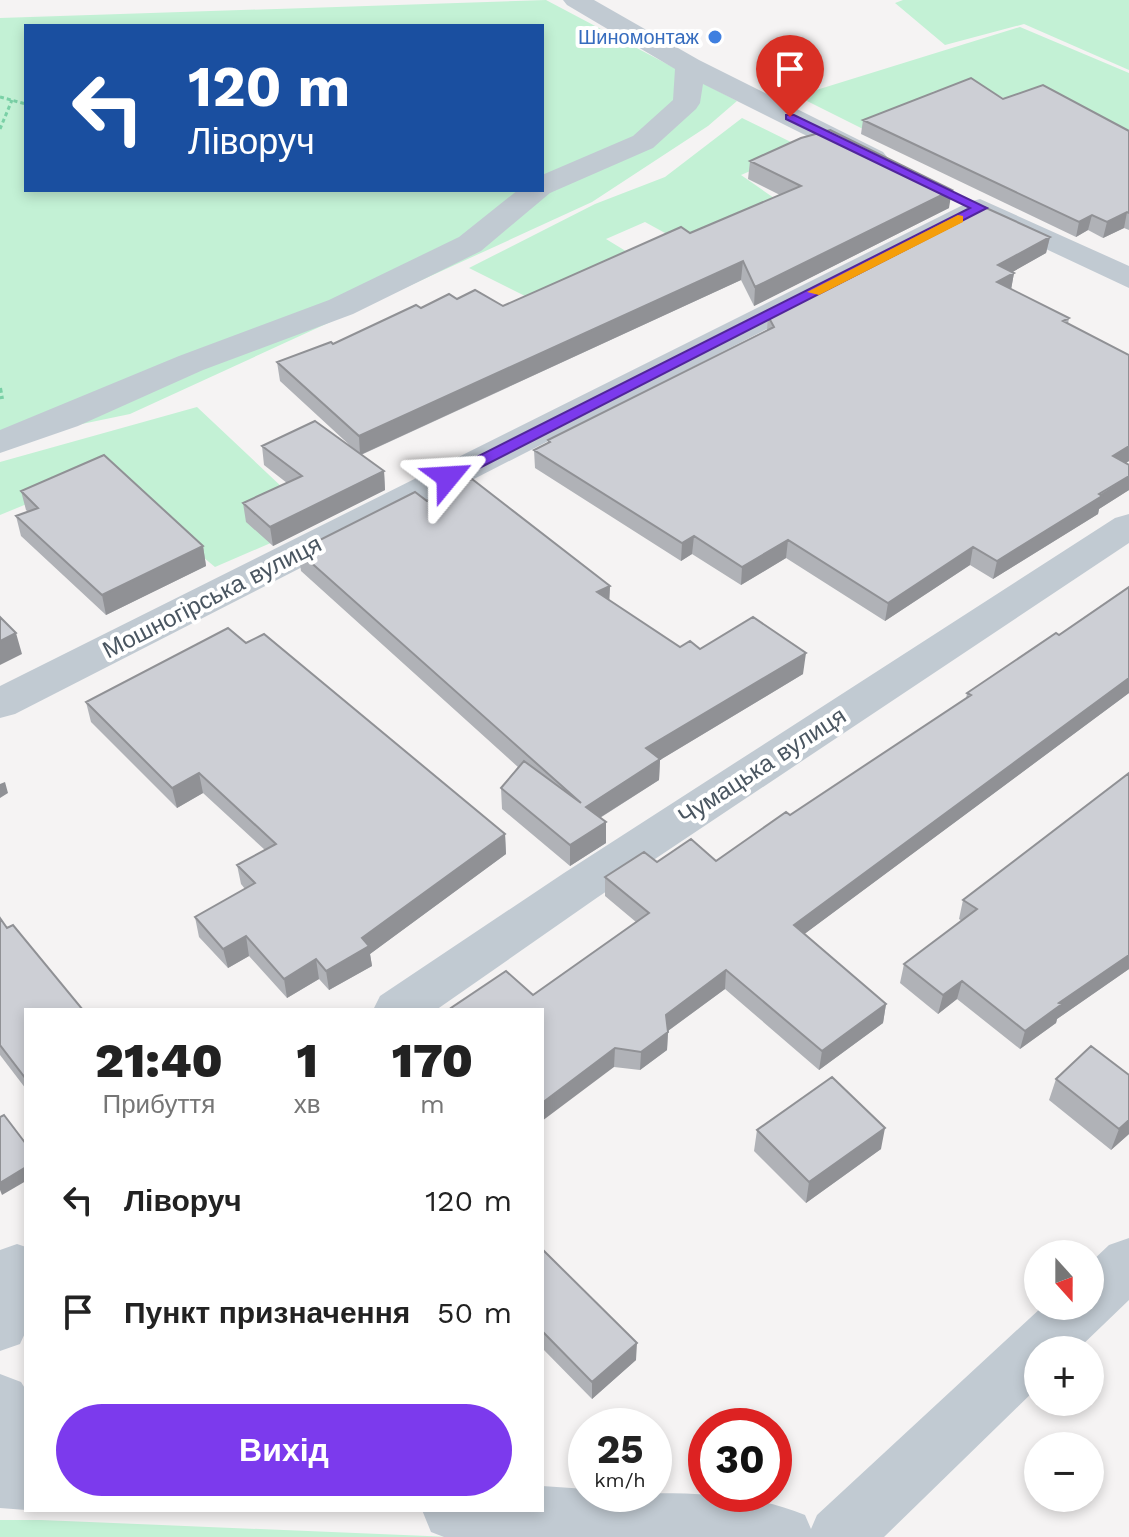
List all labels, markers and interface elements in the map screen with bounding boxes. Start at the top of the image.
place label: Шиномонтаж [578,25,700,49]
marker: Шиномонтаж [706,28,724,46]
pin [756,35,824,117]
icon: arrive [768,47,812,91]
text: 120 m [188,54,350,120]
icon: left [56,56,160,160]
text: Ліворуч [188,121,315,163]
position arrow [406,435,490,519]
street label: Мошногірська вулиця [98,530,326,664]
street label: Чумацька вулиця [673,701,851,831]
text: 21:40 [95,1032,223,1089]
text: 1 [296,1032,318,1089]
text: 170 [392,1032,473,1089]
text: Прибуття [102,1089,215,1119]
text: хв [294,1089,321,1119]
text: m [420,1089,445,1119]
icon: left [56,1178,100,1222]
text: Ліворуч [124,1183,242,1218]
text: 120 m [425,1183,512,1218]
north arrow [1024,1240,1104,1320]
map controls [1024,1240,1104,1512]
icon: arrive [56,1290,100,1334]
text: Пункт призначення [124,1295,410,1330]
text: 50 m [437,1295,512,1330]
button: + [1024,1336,1104,1416]
button: Вихід [56,1404,512,1496]
speed limit sign: 30 [688,1408,792,1512]
text: 25 [596,1426,644,1473]
button: − [1024,1432,1104,1512]
text: km/h [594,1468,646,1492]

